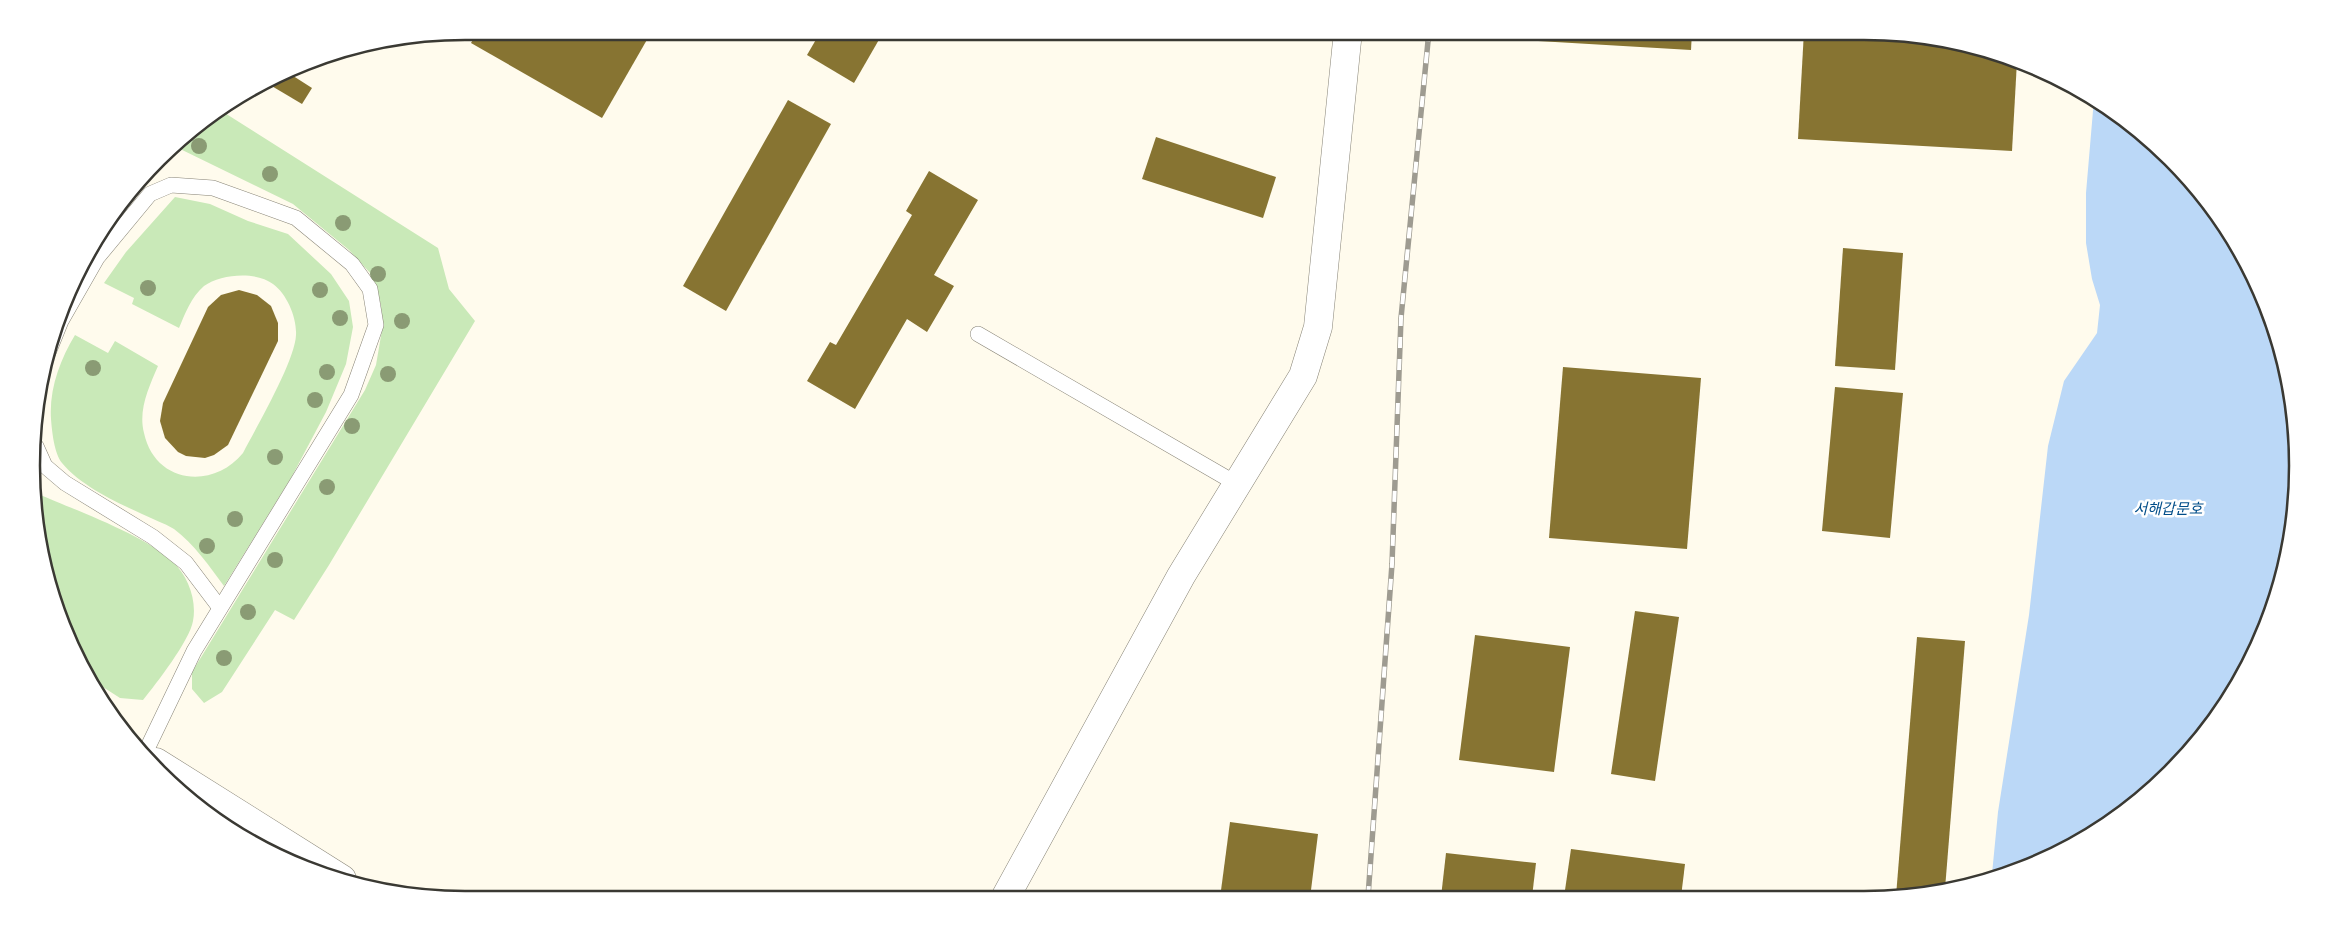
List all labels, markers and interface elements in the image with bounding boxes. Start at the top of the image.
water label: 서해갑문호 [2133,498,2204,518]

